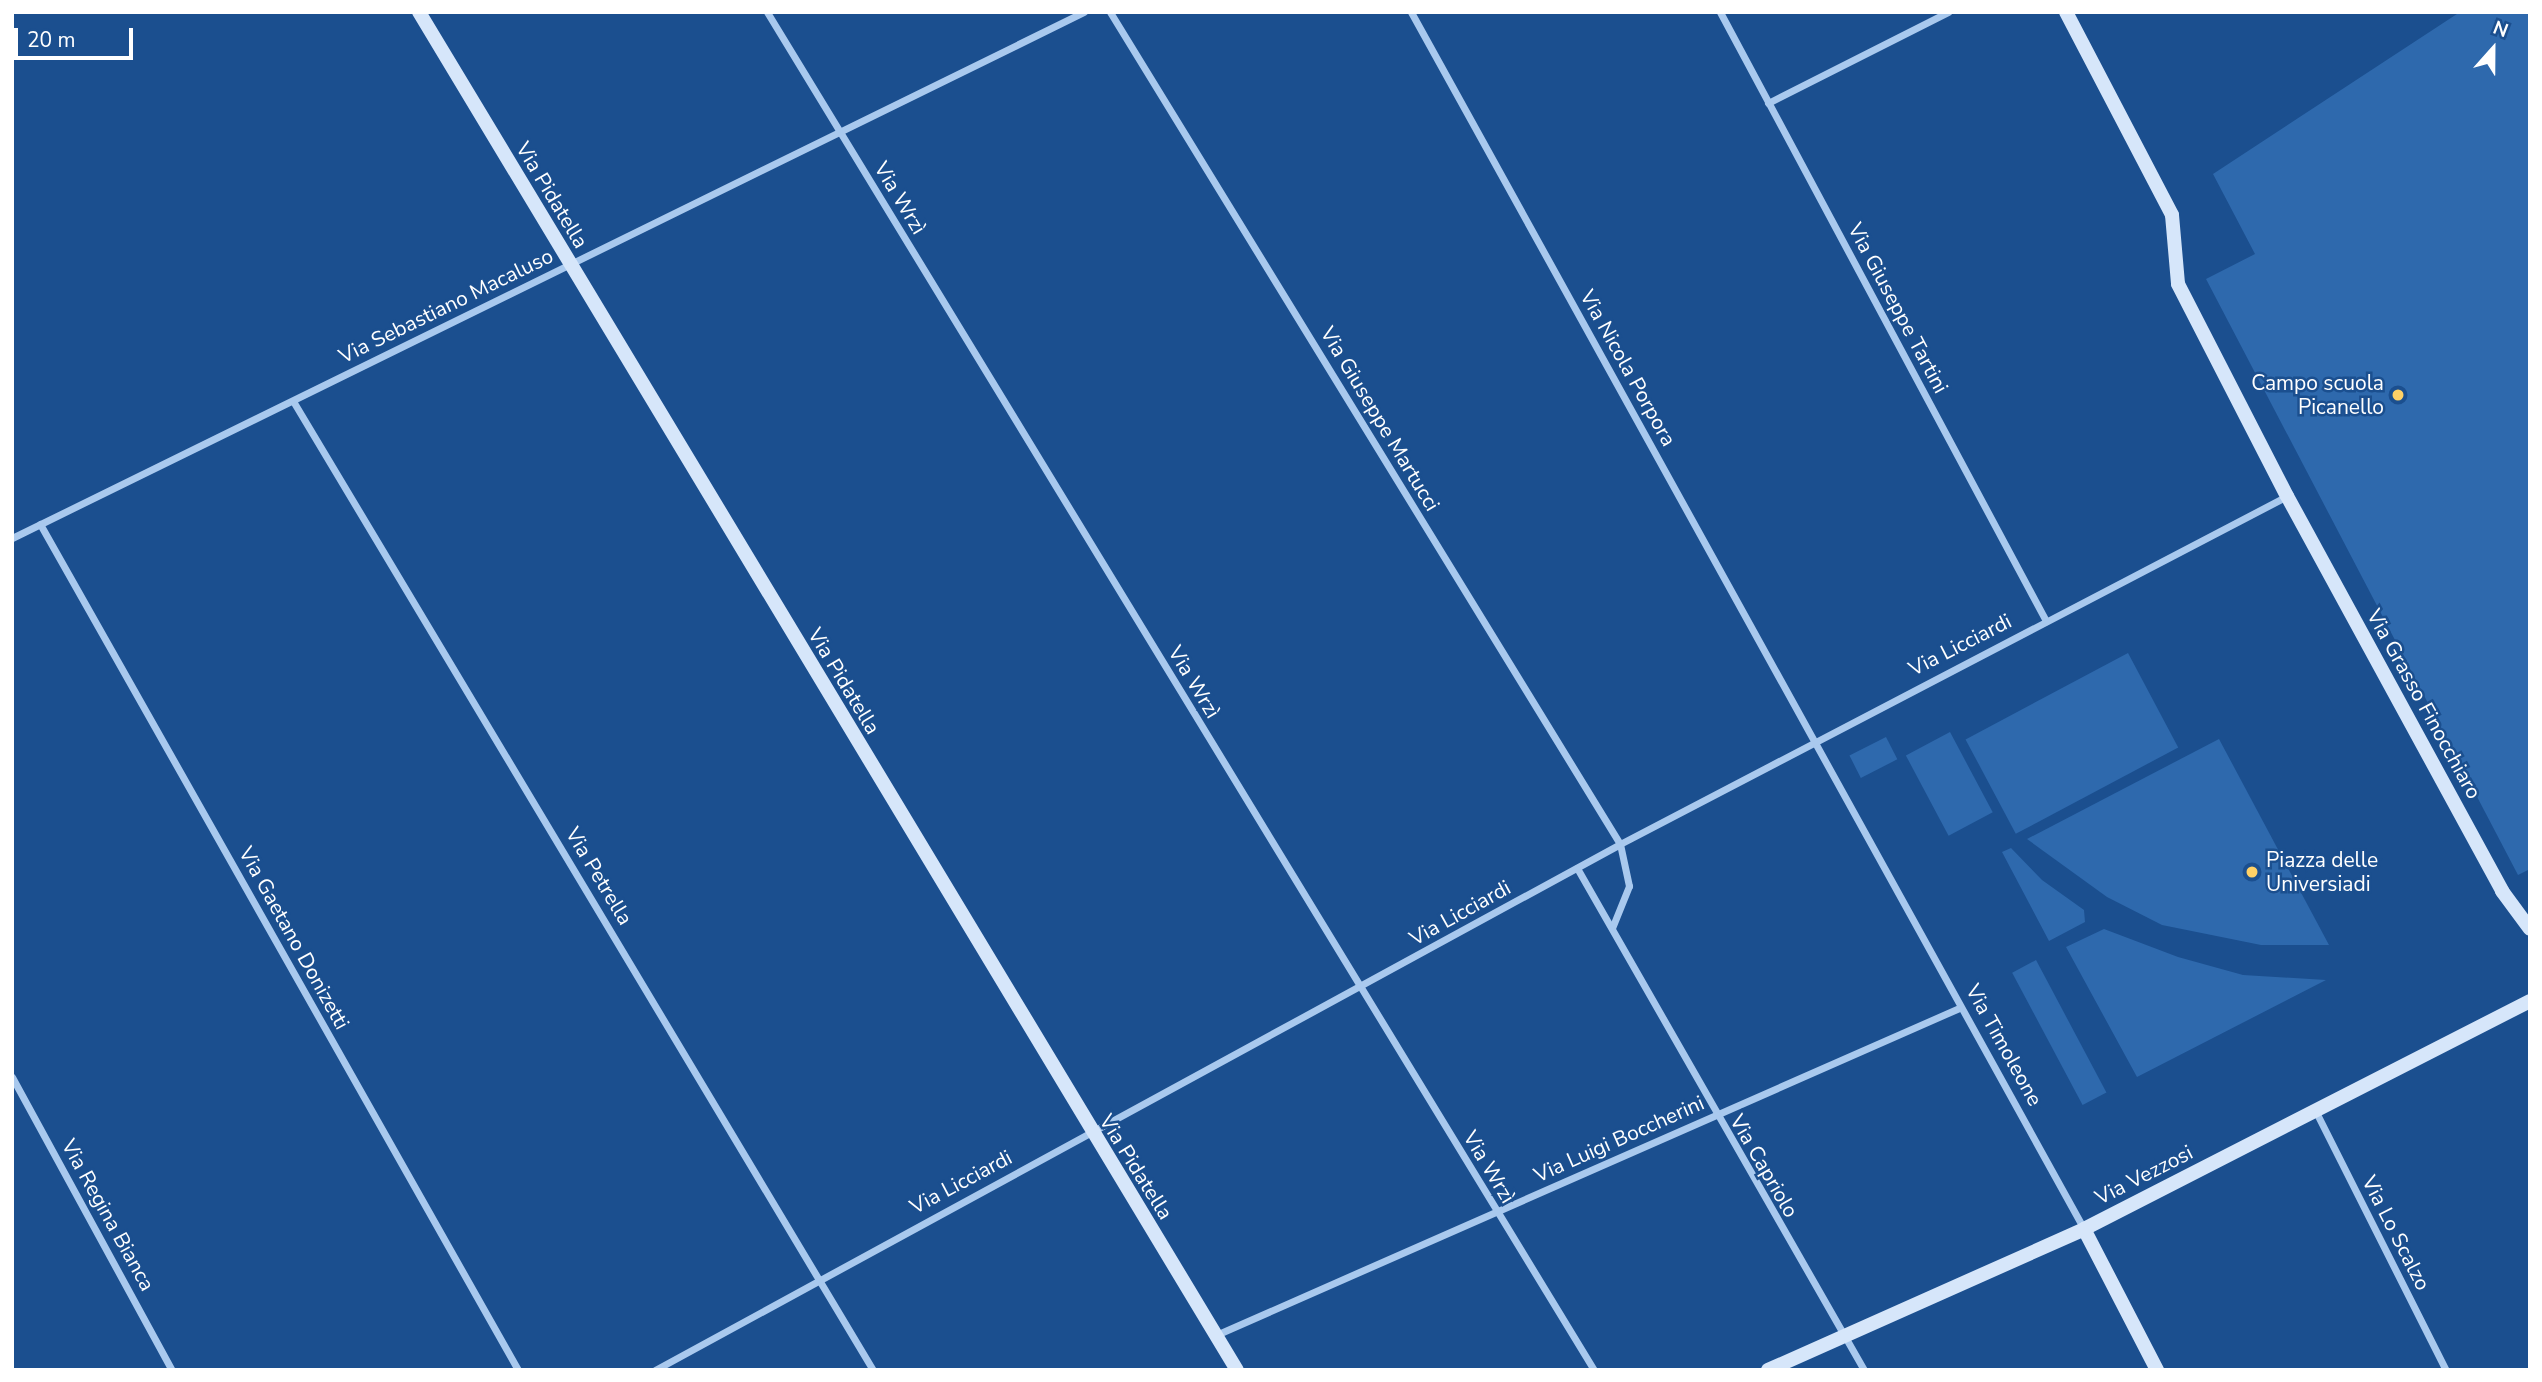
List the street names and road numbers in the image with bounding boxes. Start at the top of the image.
street label: Via Pidatella [510,137,594,253]
street label: Via Wrzì [869,157,931,239]
street label: Via Giuseppe Tartini [1842,218,1954,398]
street label: Via Sebastiano Macaluso [335,243,557,369]
street label: Via Nicola Porpora [1575,285,1681,451]
street label: Via Giuseppe Martucci [1315,322,1445,516]
street label: Via Grasso Finocchiaro [2361,605,2487,803]
street label: Via Licciardi [1904,608,2016,682]
street label: Via Pidatella [802,623,886,739]
street label: Via Wrzì [1163,641,1225,723]
street label: Via Petrella [560,823,638,929]
street label: Via Gaetano Donizetti [233,842,355,1034]
street label: Via Licciardi [1405,875,1515,951]
street label: Via Timoleone [1960,980,2048,1110]
street label: Via Luigi Boccherini [1530,1090,1708,1188]
street label: Via Pidatella [1094,1110,1178,1224]
street label: Via Capriolo [1724,1110,1804,1222]
street label: Via Wrzì [1458,1126,1520,1208]
street label: Via Regina Bianca [56,1135,160,1295]
street label: Via Vezzosi [2091,1140,2197,1210]
street label: Via Licciardi [906,1145,1016,1219]
street label: Via Lo Scalzo [2356,1171,2436,1295]

